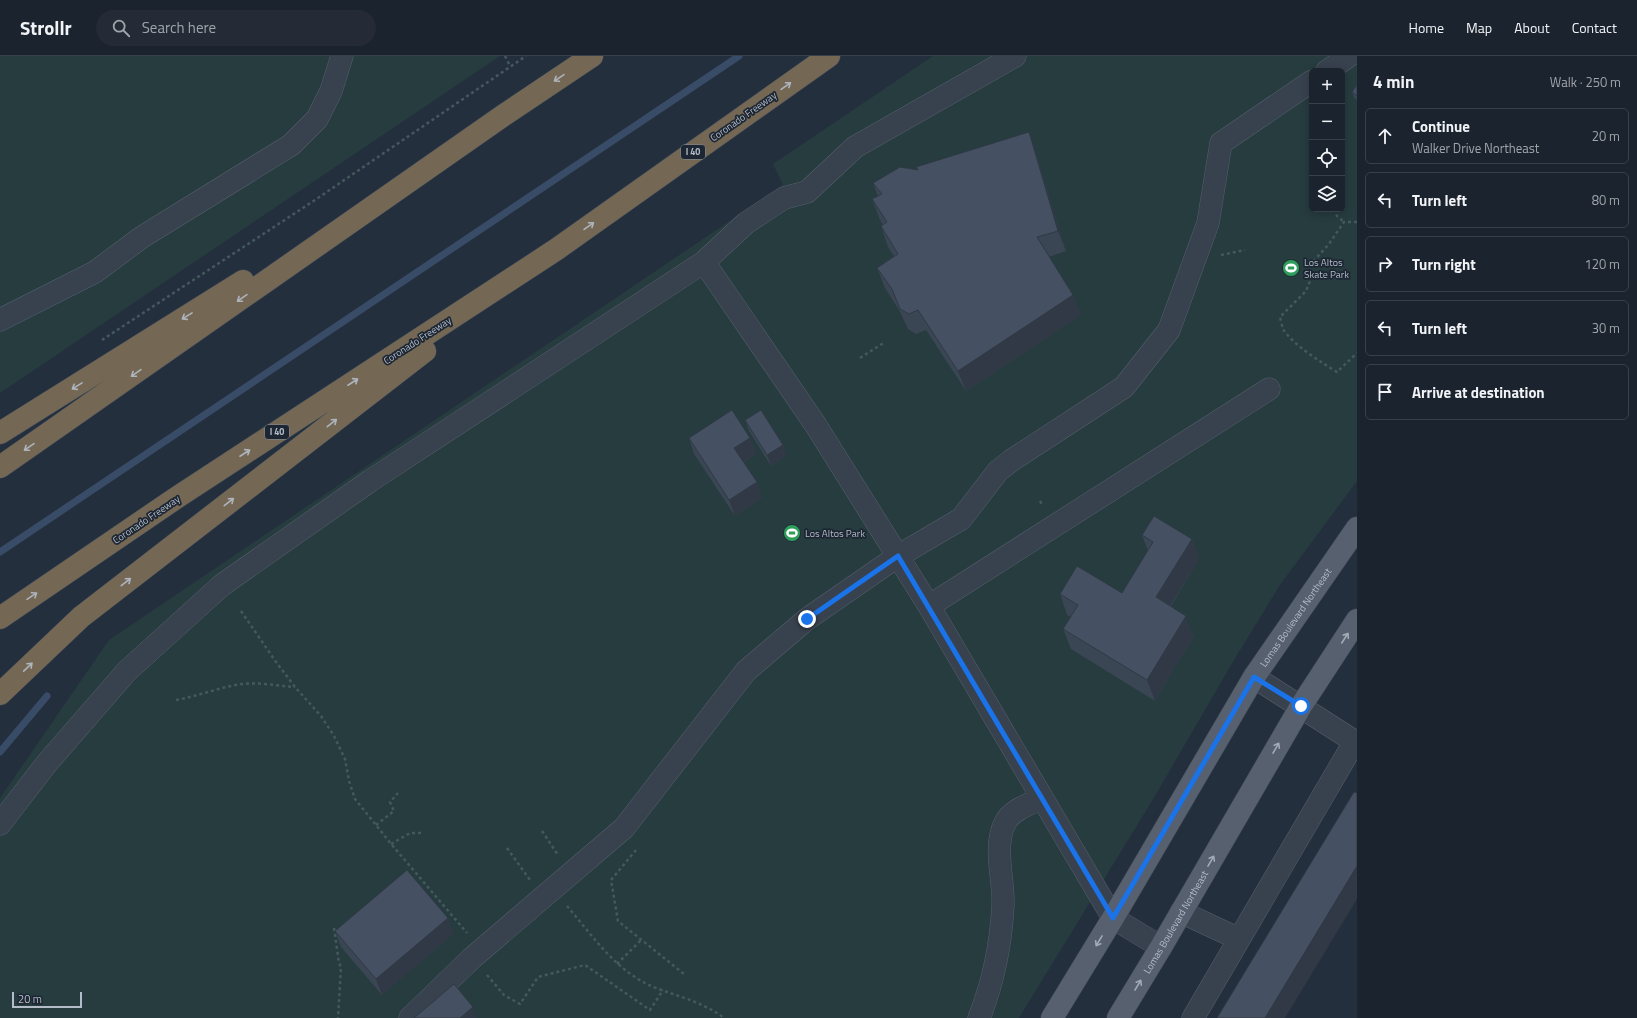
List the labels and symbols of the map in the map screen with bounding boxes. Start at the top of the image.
one-way arrow [554,74,565,82]
one-way arrow [780,82,791,90]
street label: Coronado Freeway [707,88,780,145]
road number: I 40 [681,145,705,159]
one-way arrow [583,222,594,230]
place label: Los Altos Skate Park [1304,255,1349,282]
sports icon: Los Altos Skate Park [1281,258,1301,278]
one-way arrow [237,294,248,302]
one-way arrow [182,312,193,320]
street label: Coronado Freeway [380,313,454,368]
one-way arrow [131,369,142,377]
one-way arrow [347,378,358,386]
one-way arrow [71,382,83,390]
one-way arrow [326,418,337,427]
road number: I 40 [265,425,289,439]
one-way arrow [24,443,35,451]
one-way arrow [239,449,250,458]
street label: Coronado Freeway [110,491,183,548]
one-way arrow [223,498,234,507]
sports icon: Los Altos Park [782,523,802,543]
place label: Los Altos Park [805,526,865,541]
street label: Lomas Boulevard Northeast [1256,565,1336,670]
one-way arrow [121,578,132,586]
one-way arrow [26,592,37,600]
route end [798,610,816,628]
one-way arrow [1341,633,1349,644]
one-way arrow [23,662,33,672]
route start [1292,697,1310,715]
one-way arrow [1273,742,1281,754]
one-way arrow [1208,855,1216,867]
street label: Lomas Boulevard Northeast [1140,867,1212,977]
one-way arrow [1095,935,1103,946]
one-way arrow [1135,979,1143,991]
scale bar [12,990,82,1009]

